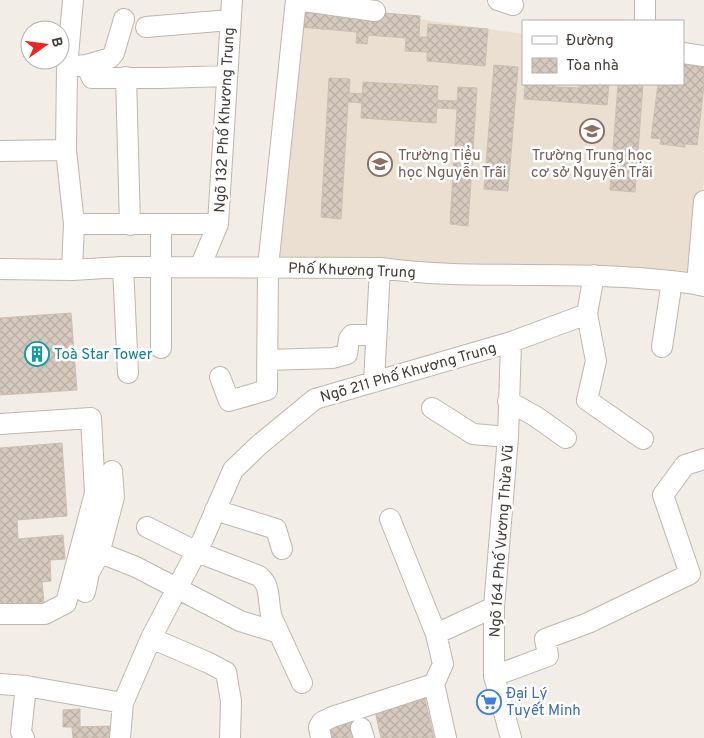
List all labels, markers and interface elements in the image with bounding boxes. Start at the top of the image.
north arrow [20,20,70,70]
legend [522,20,684,85]
street label: Ngõ 132 Phố Khương Trung [210,27,240,213]
text: Đường [566,32,614,51]
text: B [47,35,66,49]
text: Tòa nhà [566,57,619,76]
school or university icon: Trường Trung học cơ sở Nguyễn Trãi [579,118,605,144]
place label: Trường Tiểu học Nguyễn Trãi [398,145,506,183]
place label: Trường Trung học cơ sở Nguyễn Trãi [531,147,653,183]
school or university icon: Trường Tiểu học Nguyễn Trãi [367,151,393,177]
street label: Phố Khương Trung [288,259,416,283]
street label: Ngõ 211 Phố Khương Trung [318,338,499,408]
building icon: Toà Star Tower [24,341,50,367]
place label: Toà Star Tower [54,346,153,365]
street label: Ngõ 164 Phố Vương Thừa Vũ [485,444,519,638]
place label: Đại Lý Tuyết Minh [506,685,581,721]
supermarket icon: Đại Lý Tuyết Minh [476,689,502,715]

